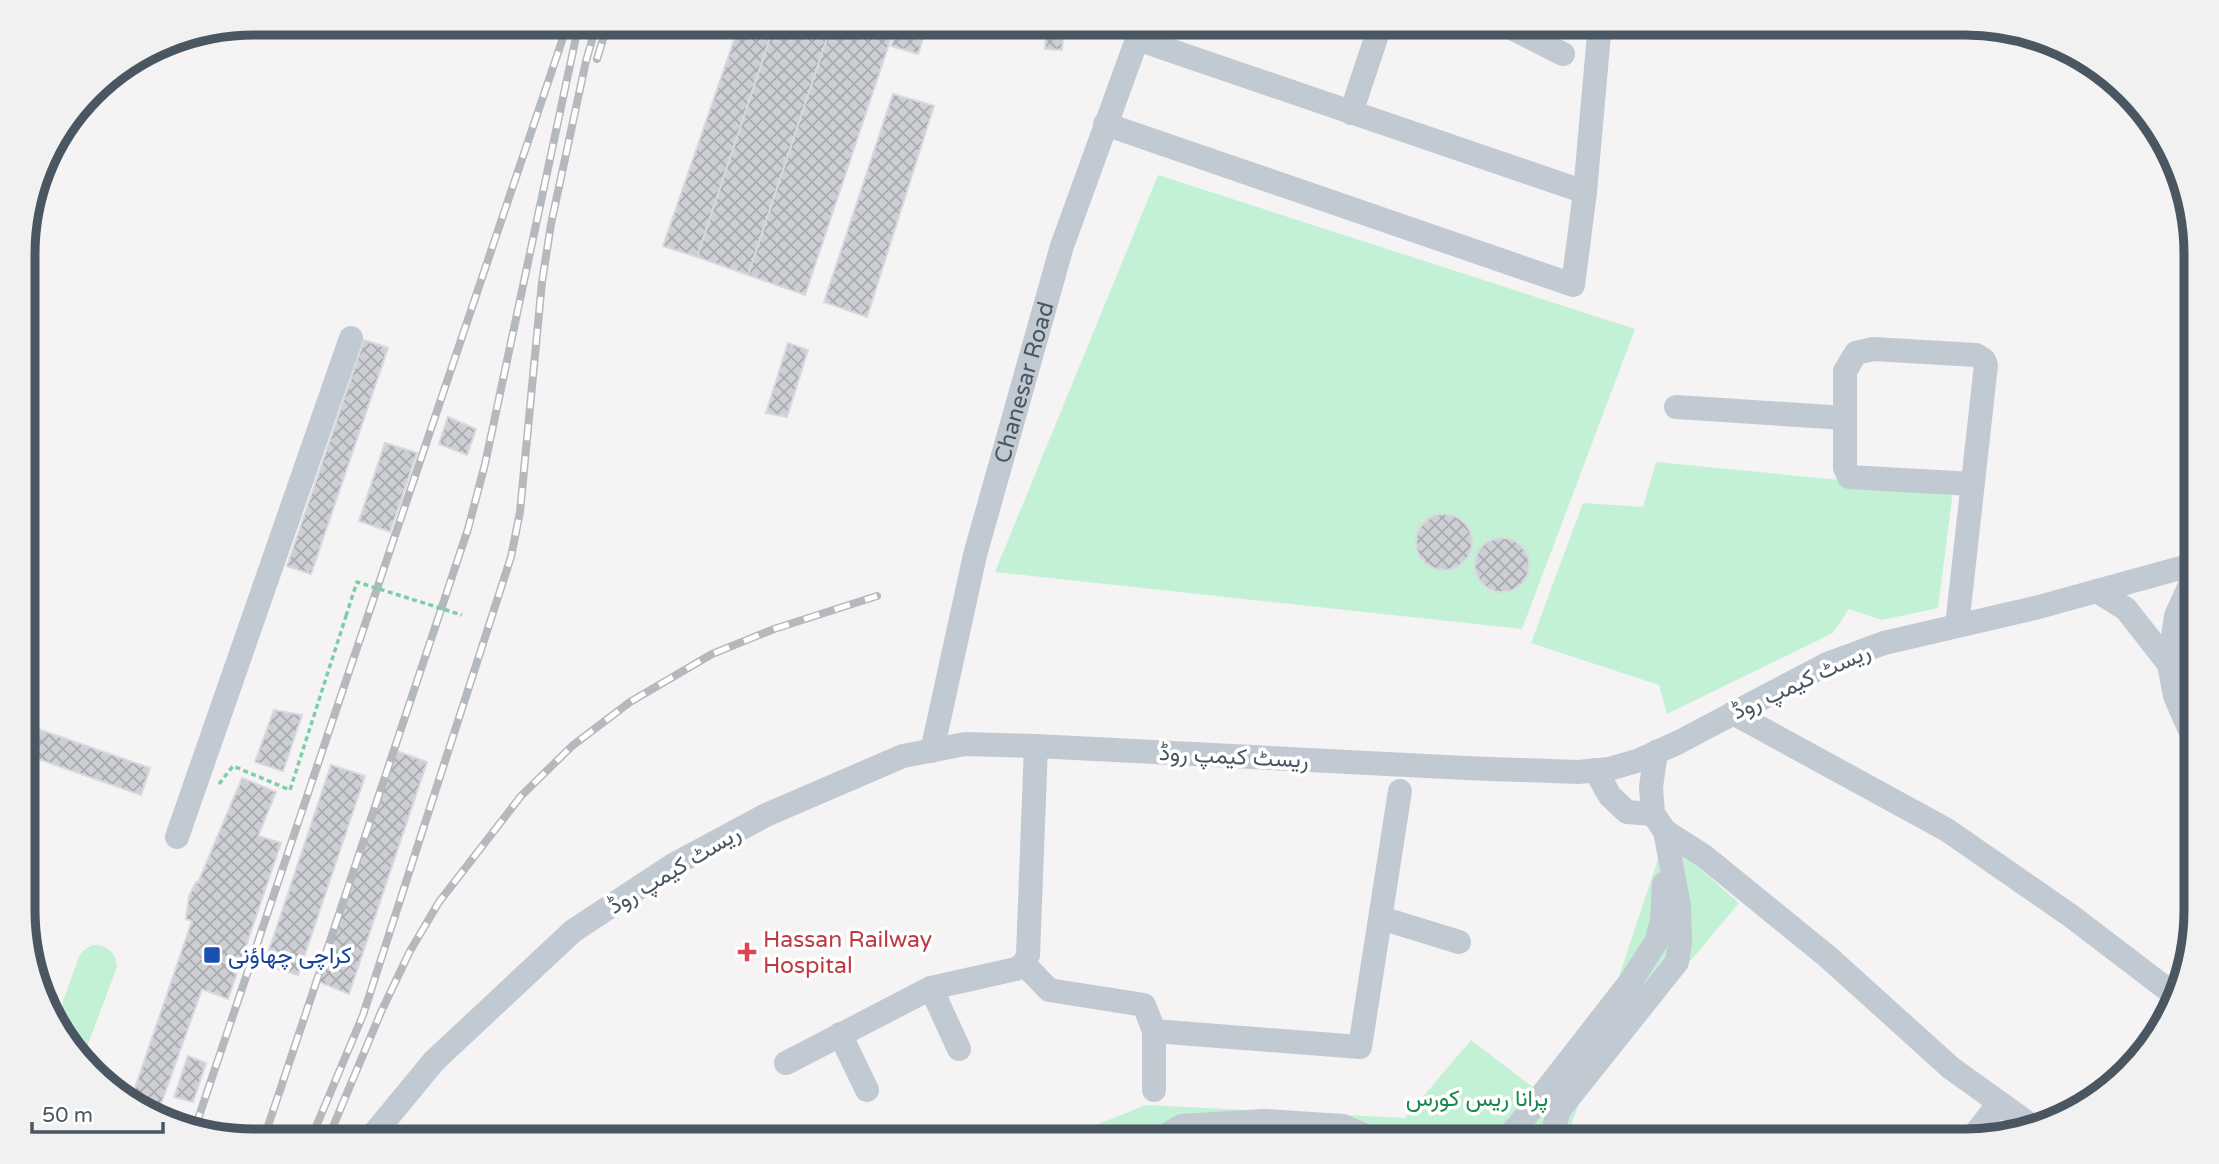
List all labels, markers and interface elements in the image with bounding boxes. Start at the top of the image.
street label: Chanesar Road [989,299,1061,467]
street label: ریسٹ کیمپ روڈ [1728,638,1876,727]
street label: ریسٹ کیمپ روڈ [1158,739,1309,776]
street label: ریسٹ کیمپ روڈ [603,819,746,921]
place label: Hassan Railway Hospital [763,926,932,980]
place label: کراچی چھاؤنی [228,942,352,971]
marker: Hassan Railway Hospital [737,942,757,962]
marker: کراچی چھاؤنی [202,945,222,965]
park label: پرانا ریس کورس [1406,1085,1548,1114]
scale bar [32,1090,163,1134]
text: 50 m [42,1103,93,1128]

